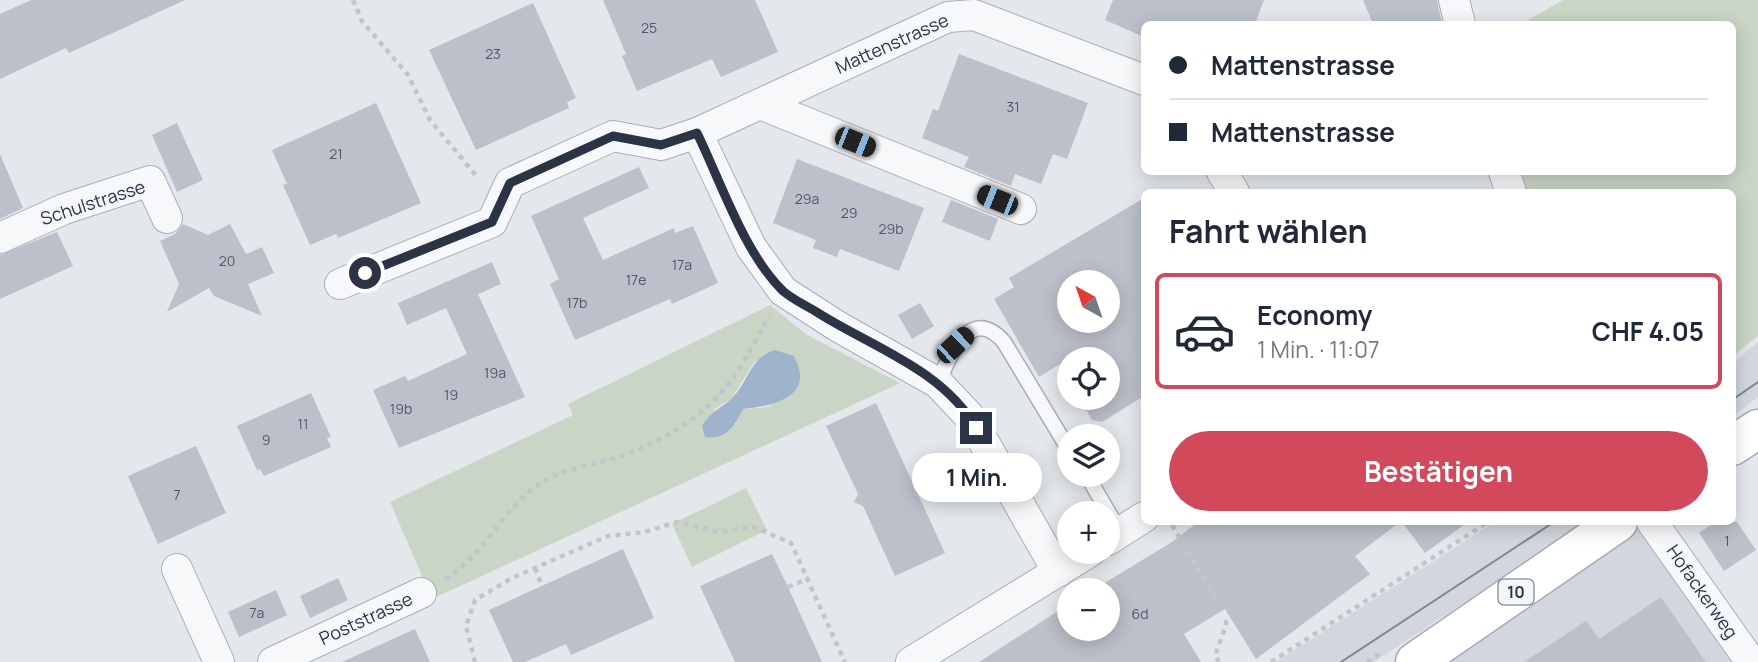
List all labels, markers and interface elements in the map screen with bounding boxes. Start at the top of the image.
street label: Mattenstrasse [831,7,952,79]
house number: 25 [641,18,657,37]
house number: 23 [485,44,501,63]
text: Mattenstrasse [1211,47,1395,83]
house number: 31 [1006,97,1020,116]
text: Mattenstrasse [1211,114,1395,150]
car [832,124,879,160]
house number: 21 [329,144,343,163]
street label: Schulstrasse [37,174,148,230]
car [974,182,1021,218]
house number: 29a [795,189,819,208]
house number: 29 [841,203,857,222]
text: Fahrt wählen [1169,209,1368,253]
house number: 29b [879,219,903,238]
house number: 20 [219,251,235,270]
house number: 17a [672,255,692,274]
route start [349,257,381,289]
house number: 17e [626,270,646,289]
north arrow [1057,270,1120,332]
map controls [1057,270,1120,641]
house number: 17b [567,293,587,312]
text: Economy [1257,297,1372,333]
icon: car [1173,300,1236,363]
text: CHF 4.05 [1592,313,1704,349]
car [933,323,978,367]
text: 1 Min. · 11:07 [1257,333,1380,365]
button: locate [1057,347,1120,410]
house number: 19a [484,363,506,382]
house number: 19 [444,385,458,404]
house number: 19b [390,399,412,418]
route end [960,412,992,444]
house number: 11 [298,414,308,433]
button: layers [1057,424,1120,487]
house number: 9 [262,430,270,449]
button: Bestätigen [1169,431,1708,511]
callout: 1 Min. [911,452,1041,502]
text: 1 Min. [946,461,1008,493]
house number: 7 [173,485,181,504]
button: + [1057,501,1120,564]
house number: 1 [1724,531,1730,550]
street label: Hofackerweg [1662,540,1744,643]
button: − [1057,578,1120,641]
road number: 10 [1498,580,1534,604]
street label: Poststrasse [315,586,416,650]
house number: 7a [250,603,264,622]
house number: 6d [1132,604,1148,623]

